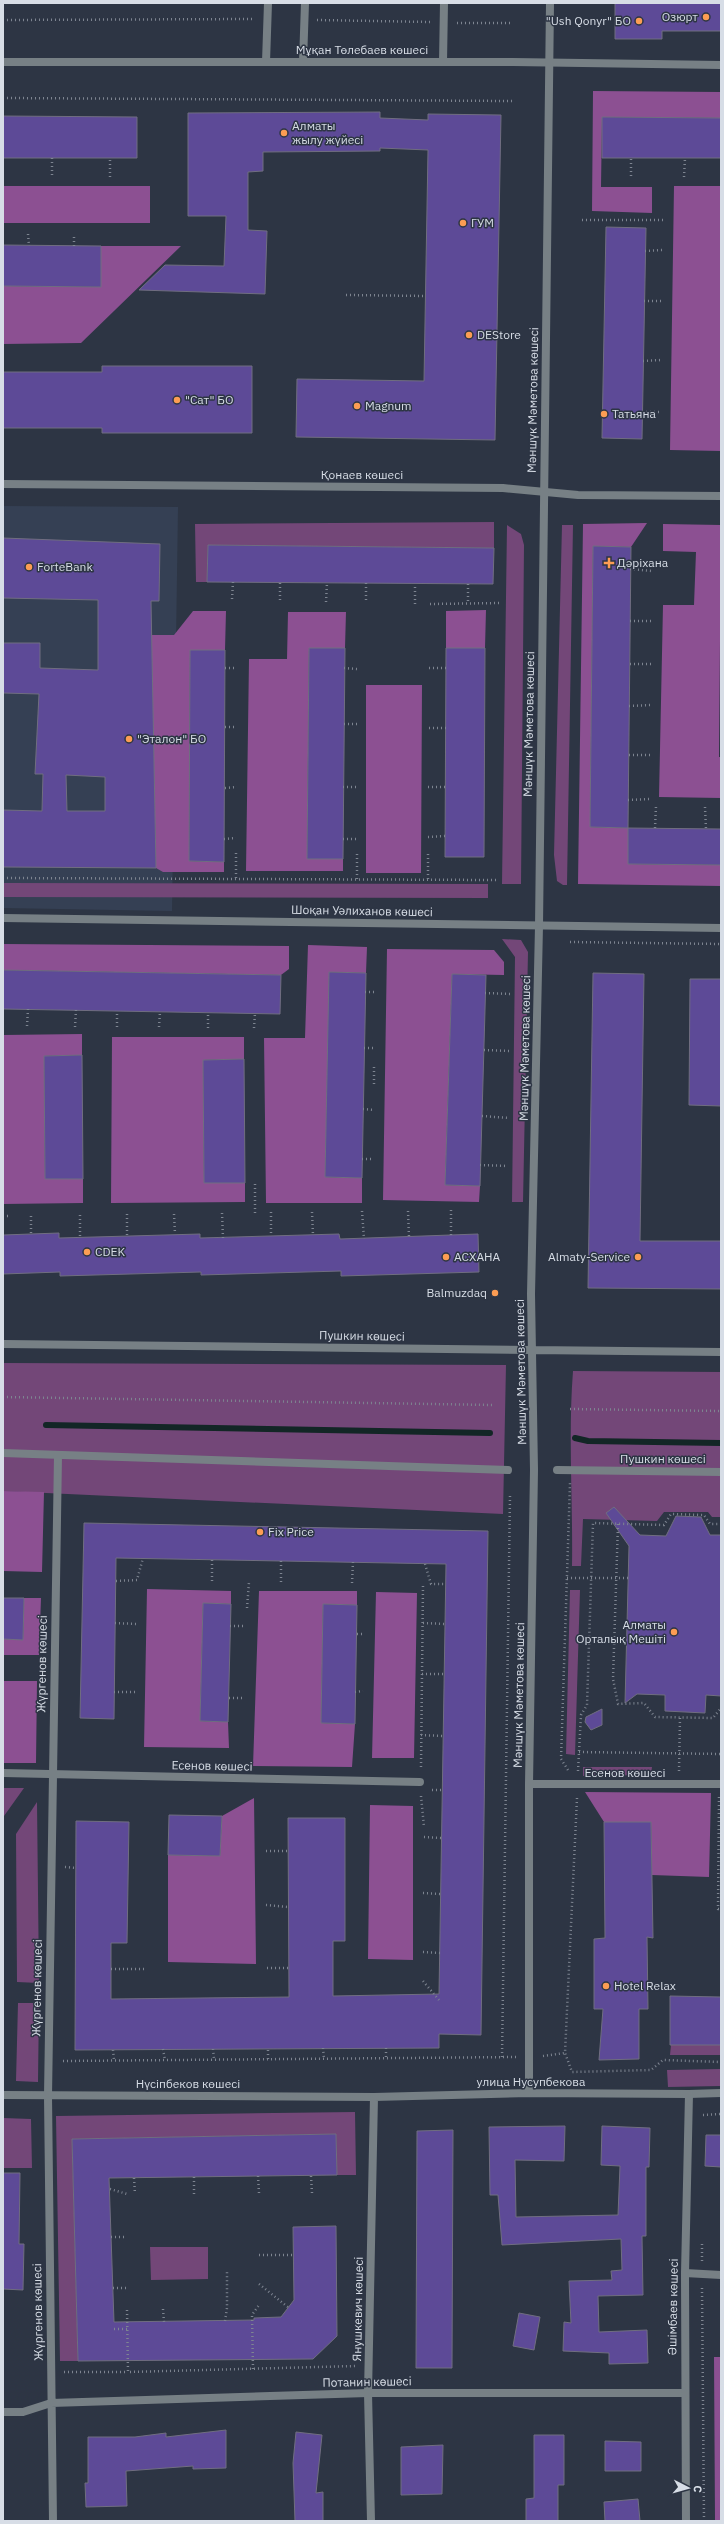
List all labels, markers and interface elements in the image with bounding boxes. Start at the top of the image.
place label: Озюрт [662,9,698,24]
marker: Озюрт [701,12,711,22]
place label: "Ush Qonyr" БО [546,13,631,28]
marker: "Ush Qonyr" БО [634,16,644,26]
street label: Мұқан Төлебаев көшесі [296,42,428,57]
place label: Алматы жылу жүйесі [292,118,363,147]
marker: Алматы жылу жүйесі [279,128,289,138]
place label: ГУМ [471,215,494,230]
marker: ГУМ [458,218,468,228]
place label: DEStore [477,327,521,342]
street label: Мәншүк Мәметова көшесі [524,327,541,473]
marker: DEStore [464,330,474,340]
place label: "Сат" БО [185,392,234,407]
marker: "Сат" БО [172,395,182,405]
place label: Magnum [365,398,412,413]
marker: Magnum [352,401,362,411]
place label: Татьяна [612,406,657,421]
marker: Татьяна [599,409,609,419]
street label: Қонаев көшесі [321,467,403,482]
place label: Дәріхана [617,555,669,570]
marker: Дәріхана [604,558,614,568]
place label: ForteBank [37,559,93,574]
marker: ForteBank [24,562,34,572]
street label: Мәншүк Мәметова көшесі [520,651,537,797]
place label: "Эталон" БО [137,731,206,746]
marker: "Эталон" БО [124,734,134,744]
street label: Шоқан Уәлиханов көшесі [291,902,433,919]
street label: Мәншүк Мәметова көшесі [516,975,533,1121]
place label: CDEK [95,1244,126,1259]
marker: CDEK [82,1247,92,1257]
place label: ACXAHA [454,1249,501,1264]
place label: Almaty-Service [548,1249,630,1264]
marker: ACXAHA [441,1252,451,1262]
marker: Almaty-Service [633,1252,643,1262]
place label: Balmuzdaq [426,1285,487,1300]
marker: Balmuzdaq [490,1288,500,1298]
street label: Мәншүк Мәметова көшесі [512,1299,529,1445]
street label: Пушкин көшесі [319,1327,405,1344]
street label: Пушкин көшесі [620,1451,706,1466]
place label: Fix Price [268,1524,314,1539]
marker: Fix Price [255,1527,265,1537]
street label: Жүргенов көшесі [33,1615,50,1713]
place label: Алматы Орталық Мешіті [576,1617,666,1646]
street label: Мәншүк Мәметова көшесі [510,1622,527,1768]
marker: Алматы Орталық Мешіті [669,1627,679,1637]
street label: Есенов көшесі [171,1757,253,1774]
street label: Есенов көшесі [584,1765,666,1780]
street label: Жүргенов көшесі [28,1939,45,2037]
place label: Hotel Relax [614,1978,676,1993]
marker: Hotel Relax [601,1981,611,1991]
street label: улица Нусупбекова [477,2074,586,2089]
street label: Нүсіпбеков көшесі [136,2076,240,2091]
street label: Янушкевич көшесі [349,2257,366,2361]
street label: Әшімбаев көшесі [664,2258,681,2356]
street label: Жүргенов көшесі [29,2263,46,2361]
street label: Потанин көшесі [322,2373,412,2390]
north arrow [668,2468,708,2508]
text: С [691,2485,705,2493]

